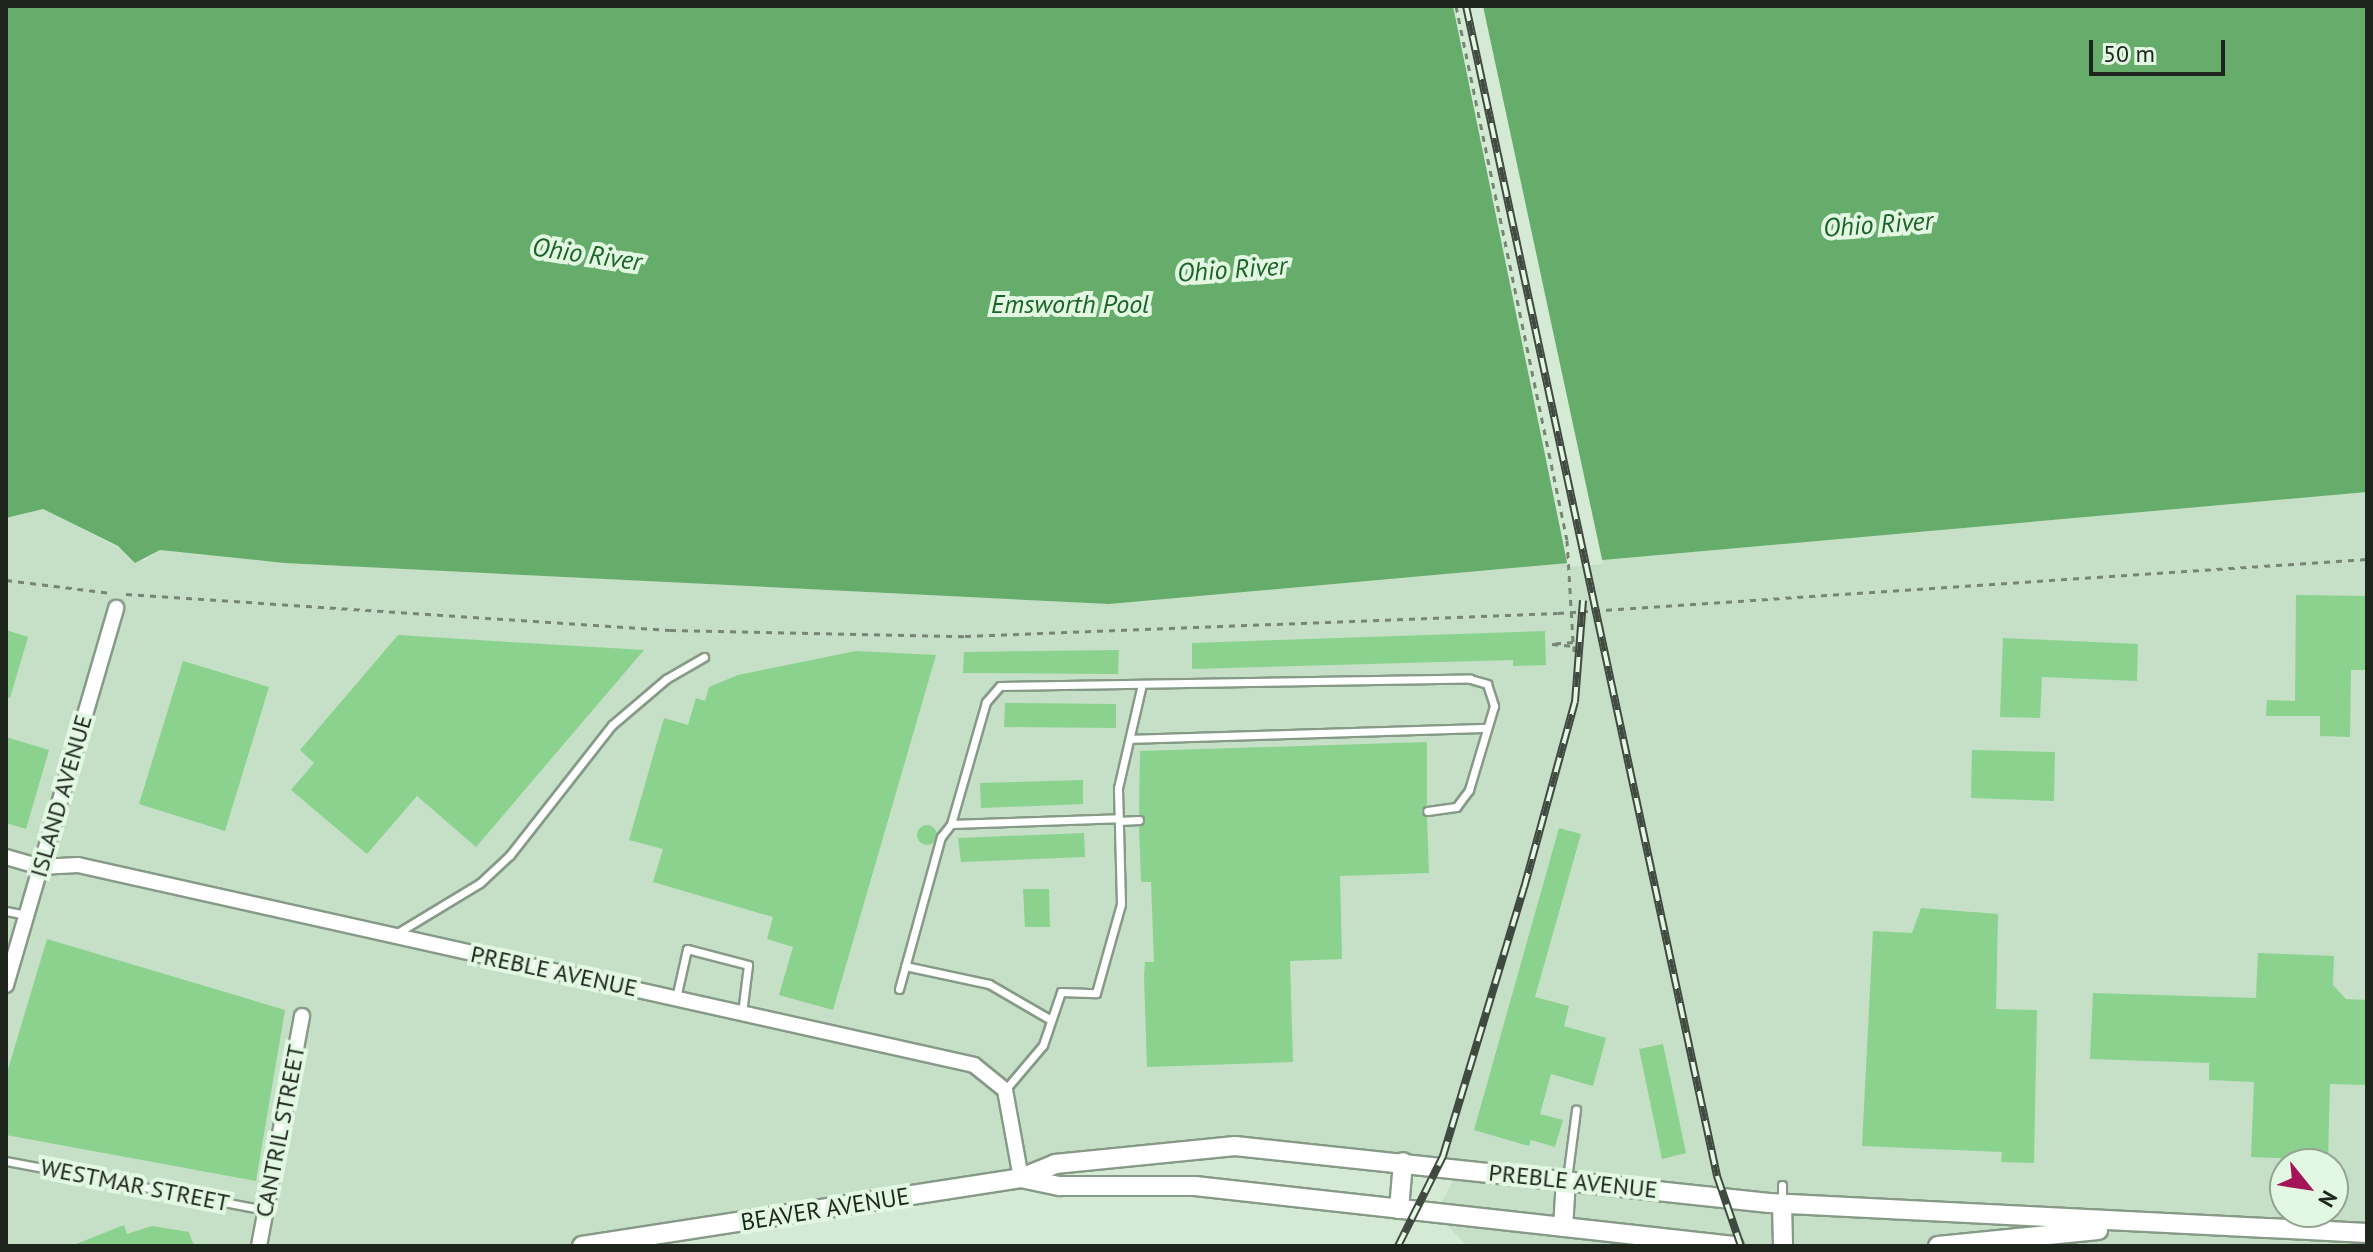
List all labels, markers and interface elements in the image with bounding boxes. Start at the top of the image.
scale bar [2093,24,2229,74]
text: 50 m [2103,38,2155,69]
water label: Ohio River [1822,205,1934,243]
water label: Ohio River [530,231,644,277]
water label: Ohio River [1176,250,1288,288]
water label: Emsworth Pool [991,288,1149,320]
street label: ISLAND AVENUE [24,711,98,881]
street label: PREBLE AVENUE [468,939,640,1003]
street label: CANTRIL STREET [249,1042,311,1220]
north arrow [2269,1148,2349,1228]
street label: WESTMAR STREET [38,1153,232,1217]
street label: PREBLE AVENUE [1487,1158,1659,1204]
street label: BEAVER AVENUE [738,1181,912,1237]
text: N [2312,1186,2344,1212]

